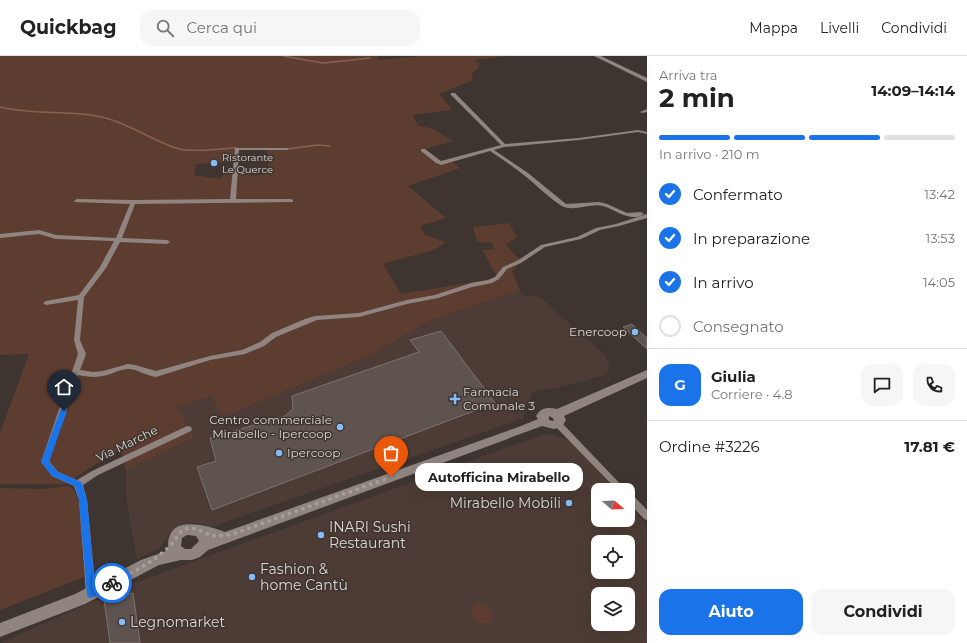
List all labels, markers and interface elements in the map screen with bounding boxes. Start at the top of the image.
search box [140,10,420,46]
text: Quickbag [20,16,116,39]
icon: search [154,17,176,39]
text: Cerca qui [186,18,257,37]
text: Mappa [749,19,798,37]
text: Livelli [820,19,859,37]
text: Condividi [881,19,947,37]
text: Arriva tra [659,67,718,83]
text: 14:09–14:14 [871,81,955,100]
text: 2 min [659,82,735,114]
text: In arrivo · 210 m [659,146,759,162]
place label: Ristorante Le Querce [222,151,273,176]
marker: Ristorante Le Querce [209,158,219,168]
icon: check [659,183,681,205]
text: Confermato [693,185,783,204]
text: 13:42 [924,186,955,202]
icon: check [659,227,681,249]
text: In preparazione [693,229,810,248]
text: 13:53 [926,230,955,246]
icon: check [659,271,681,293]
text: In arrivo [693,273,754,292]
text: 14:05 [923,274,955,290]
text: Consegnato [693,317,784,336]
place label: Enercoop [569,324,627,339]
marker: Enercoop [630,327,640,337]
button: chat [861,364,903,406]
button: phone [913,364,955,406]
text: Giulia [711,367,756,386]
pin [47,370,81,411]
text: G [674,375,686,394]
icon: home [53,376,75,398]
place label: Farmacia Comunale 3 [463,384,535,413]
text: Corriere · 4.8 [711,386,793,402]
marker: Farmacia Comunale 3 [450,394,460,404]
place label: Centro commerciale Mirabello - Ipercoop [209,412,332,441]
street label: Via Marche [93,422,160,465]
marker: Centro commerciale Mirabello - Ipercoop [335,422,345,432]
pin [374,436,408,477]
text: Ordine #3226 [659,437,760,456]
text: 17.81 € [904,437,955,456]
icon: bag [380,442,402,464]
place label: Ipercoop [287,445,341,460]
marker: Ipercoop [274,448,284,458]
callout: Autofficina Mirabello [415,463,583,491]
text: Autofficina Mirabello [428,469,570,485]
north arrow [591,483,635,527]
map controls [591,483,635,631]
place label: Mirabello Mobili [450,494,561,512]
marker: Mirabello Mobili [564,498,574,508]
place label: INARI Sushi Restaurant [329,518,411,552]
marker: INARI Sushi Restaurant [316,530,326,540]
button: locate [591,535,635,579]
place label: Fashion & home Cantù [260,560,348,594]
courier [92,563,132,603]
icon: bike [101,572,123,594]
marker: Fashion & home Cantù [247,572,257,582]
button: layers [591,587,635,631]
button: Aiuto [659,589,803,635]
button: Condividi [811,589,955,635]
place label: Legnomarket [130,613,226,631]
marker: Legnomarket [117,617,127,627]

